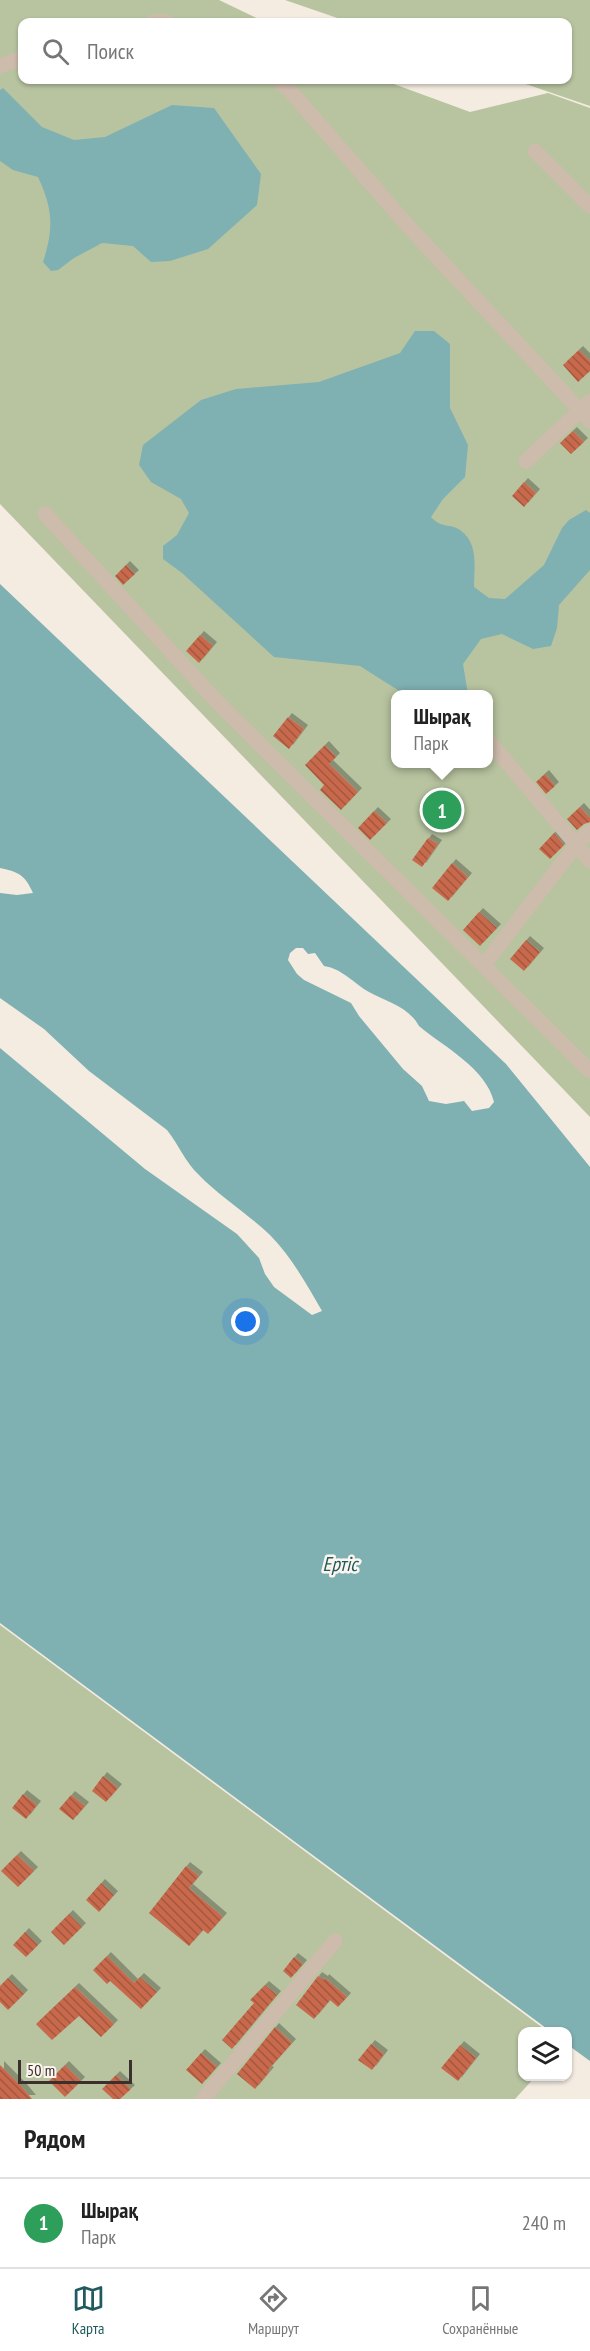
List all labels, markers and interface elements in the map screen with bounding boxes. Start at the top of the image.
search box [18,18,572,84]
icon: search [39,35,72,68]
text: Поиск [87,37,134,65]
popup [391,690,493,768]
text: Шырақ [413,702,471,730]
text: Парк [413,730,448,756]
pin: 1 [422,788,462,832]
your location [231,1307,260,1336]
water label: Ертіс [323,1551,359,1577]
map controls [518,2027,572,2081]
button: layers [518,2027,572,2081]
scale bar [18,2057,132,2084]
text: 50 m [27,2060,55,2080]
text: Рядом [24,2122,85,2155]
text: Шырақ [81,2196,138,2224]
text: 1 [39,2210,48,2236]
text: 240 m [522,2210,566,2236]
text: Парк [81,2224,116,2250]
tab: Карта [72,2282,105,2338]
tab: Маршрут [248,2282,299,2338]
tab: Сохранённые [442,2282,518,2338]

